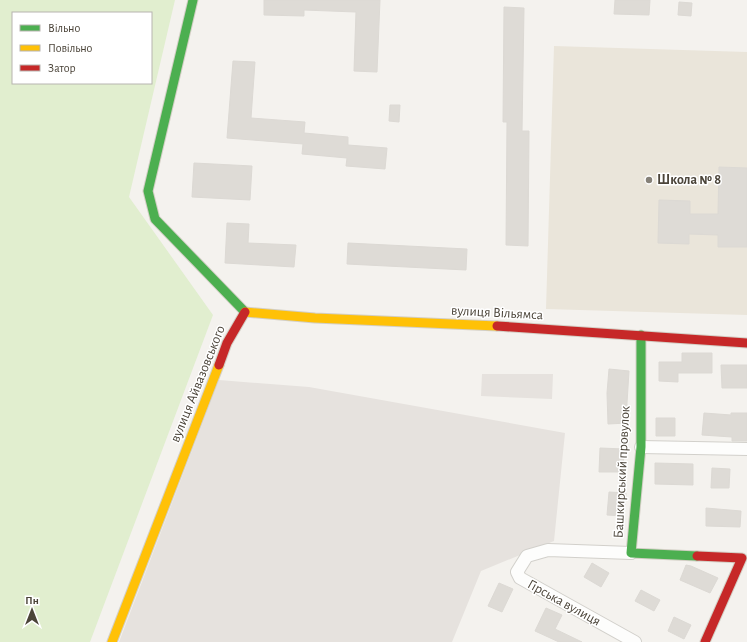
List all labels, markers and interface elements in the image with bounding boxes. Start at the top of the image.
legend [12,12,152,84]
text: Вільно [48,22,80,34]
text: Повільно [48,42,93,54]
text: Затор [48,62,76,74]
place label: Школа № 8 [657,173,721,187]
marker: Школа № 8 [644,175,654,185]
street label: вулиця Вільямса [451,304,544,322]
street label: вулиця Айвазовського [168,323,228,444]
street label: Башкирський провулок [612,405,632,539]
street label: Гірська вулиця [525,577,603,629]
north arrow [12,590,52,630]
text: Пн [25,595,39,606]

